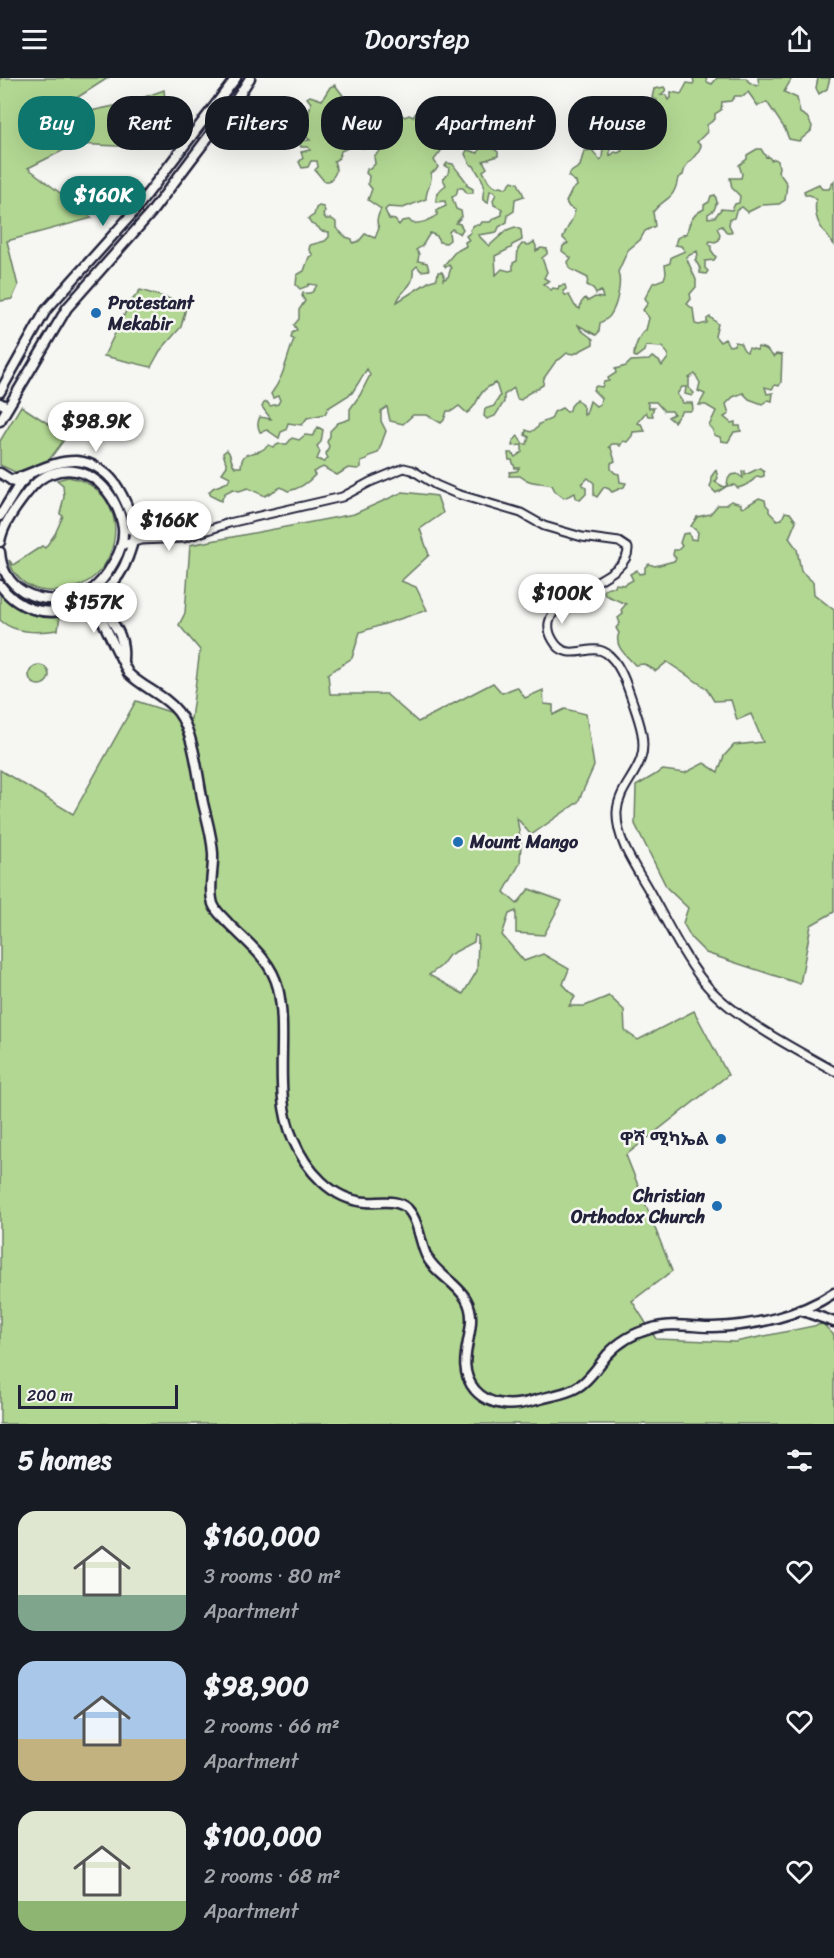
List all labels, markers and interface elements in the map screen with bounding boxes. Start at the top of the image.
text: Doorstep [364,15,470,63]
icon: menu [18,23,51,56]
icon: share [783,23,816,56]
chip: Buy [18,96,95,150]
chip: Rent [107,96,193,150]
chip: Filters [205,96,309,150]
chip: New [321,96,403,150]
chip: Apartment [415,96,556,150]
chip: House [568,96,667,150]
pin: $160K [61,176,145,227]
text: $160K [74,178,132,213]
place label: Protestant Mekabir [107,287,196,340]
marker: Protestant Mekabir [89,306,103,320]
pin: $98.9K [47,402,145,453]
text: $98.9K [62,404,130,439]
pin: $166K [127,501,211,552]
text: $166K [141,503,197,538]
pin: $100K [520,574,604,625]
text: $100K [532,576,592,611]
pin: $157K [52,583,136,634]
text: $157K [65,585,123,620]
place label: Mount Mango [469,826,579,858]
marker: Mount Mango [451,835,465,849]
place label: ዋሻ ሚካኤል [620,1123,709,1155]
marker: ዋሻ ሚካኤል [714,1132,728,1146]
place label: Christian Orthodox Church [571,1180,706,1233]
marker: Christian Orthodox Church [710,1199,724,1213]
text: 200 m [27,1381,73,1410]
scale bar [18,1382,178,1410]
text: 5 homes [18,1437,111,1483]
icon: filters [783,1444,816,1477]
text: $160,000 [204,1513,320,1559]
icon: home [66,1535,138,1607]
icon: heart [783,1555,816,1588]
text: 3 rooms · 80 m² [204,1559,341,1594]
text: Apartment [204,1594,298,1629]
text: $98,900 [204,1663,309,1709]
icon: home [66,1685,138,1757]
icon: heart [783,1705,816,1738]
text: 2 rooms · 66 m² [204,1709,340,1744]
text: Apartment [204,1744,298,1779]
text: $100,000 [204,1813,322,1859]
icon: home [66,1835,138,1907]
icon: heart [783,1855,816,1888]
text: 2 rooms · 68 m² [204,1859,340,1894]
text: Apartment [204,1894,298,1929]

